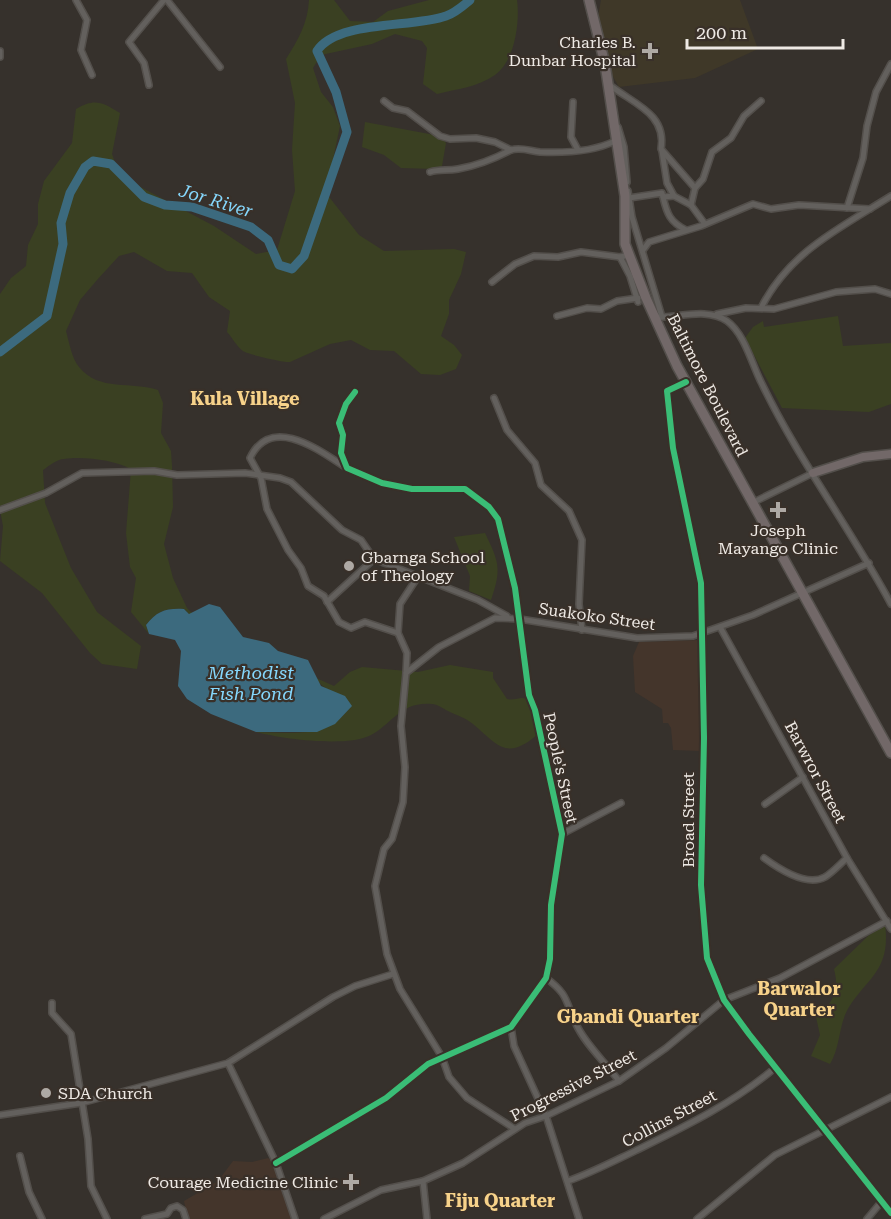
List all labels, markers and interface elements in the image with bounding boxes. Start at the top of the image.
scale bar [687,12,843,50]
text: 200 m [696,22,747,43]
place label: Charles B. Dunbar Hospital [509,33,636,70]
marker: Charles B. Dunbar Hospital [641,42,659,60]
water label: Jor River [176,179,256,222]
street label: Baltimore Boulevard [663,311,752,460]
district label: Kula Village [190,388,300,409]
marker: Joseph Mayango Clinic [769,501,787,519]
place label: Joseph Mayango Clinic [718,521,838,558]
place label: Gbarnga School of Theology [361,548,485,585]
marker: Gbarnga School of Theology [342,559,356,573]
street label: Suakoko Street [537,599,656,634]
water label: Methodist Fish Pond [207,662,294,704]
street label: People's Street [539,711,582,826]
street label: Barwror Street [781,718,850,826]
street label: Broad Street [679,772,698,868]
district label: Barwalor Quarter [757,978,841,1020]
district label: Gbandi Quarter [557,1006,699,1027]
street label: Progressive Street [507,1045,639,1125]
place label: SDA Church [58,1084,153,1103]
marker: SDA Church [39,1086,53,1100]
street label: Collins Street [619,1086,720,1151]
place label: Courage Medicine Clinic [148,1173,338,1192]
marker: Courage Medicine Clinic [342,1173,360,1191]
district label: Fiju Quarter [445,1190,555,1211]

